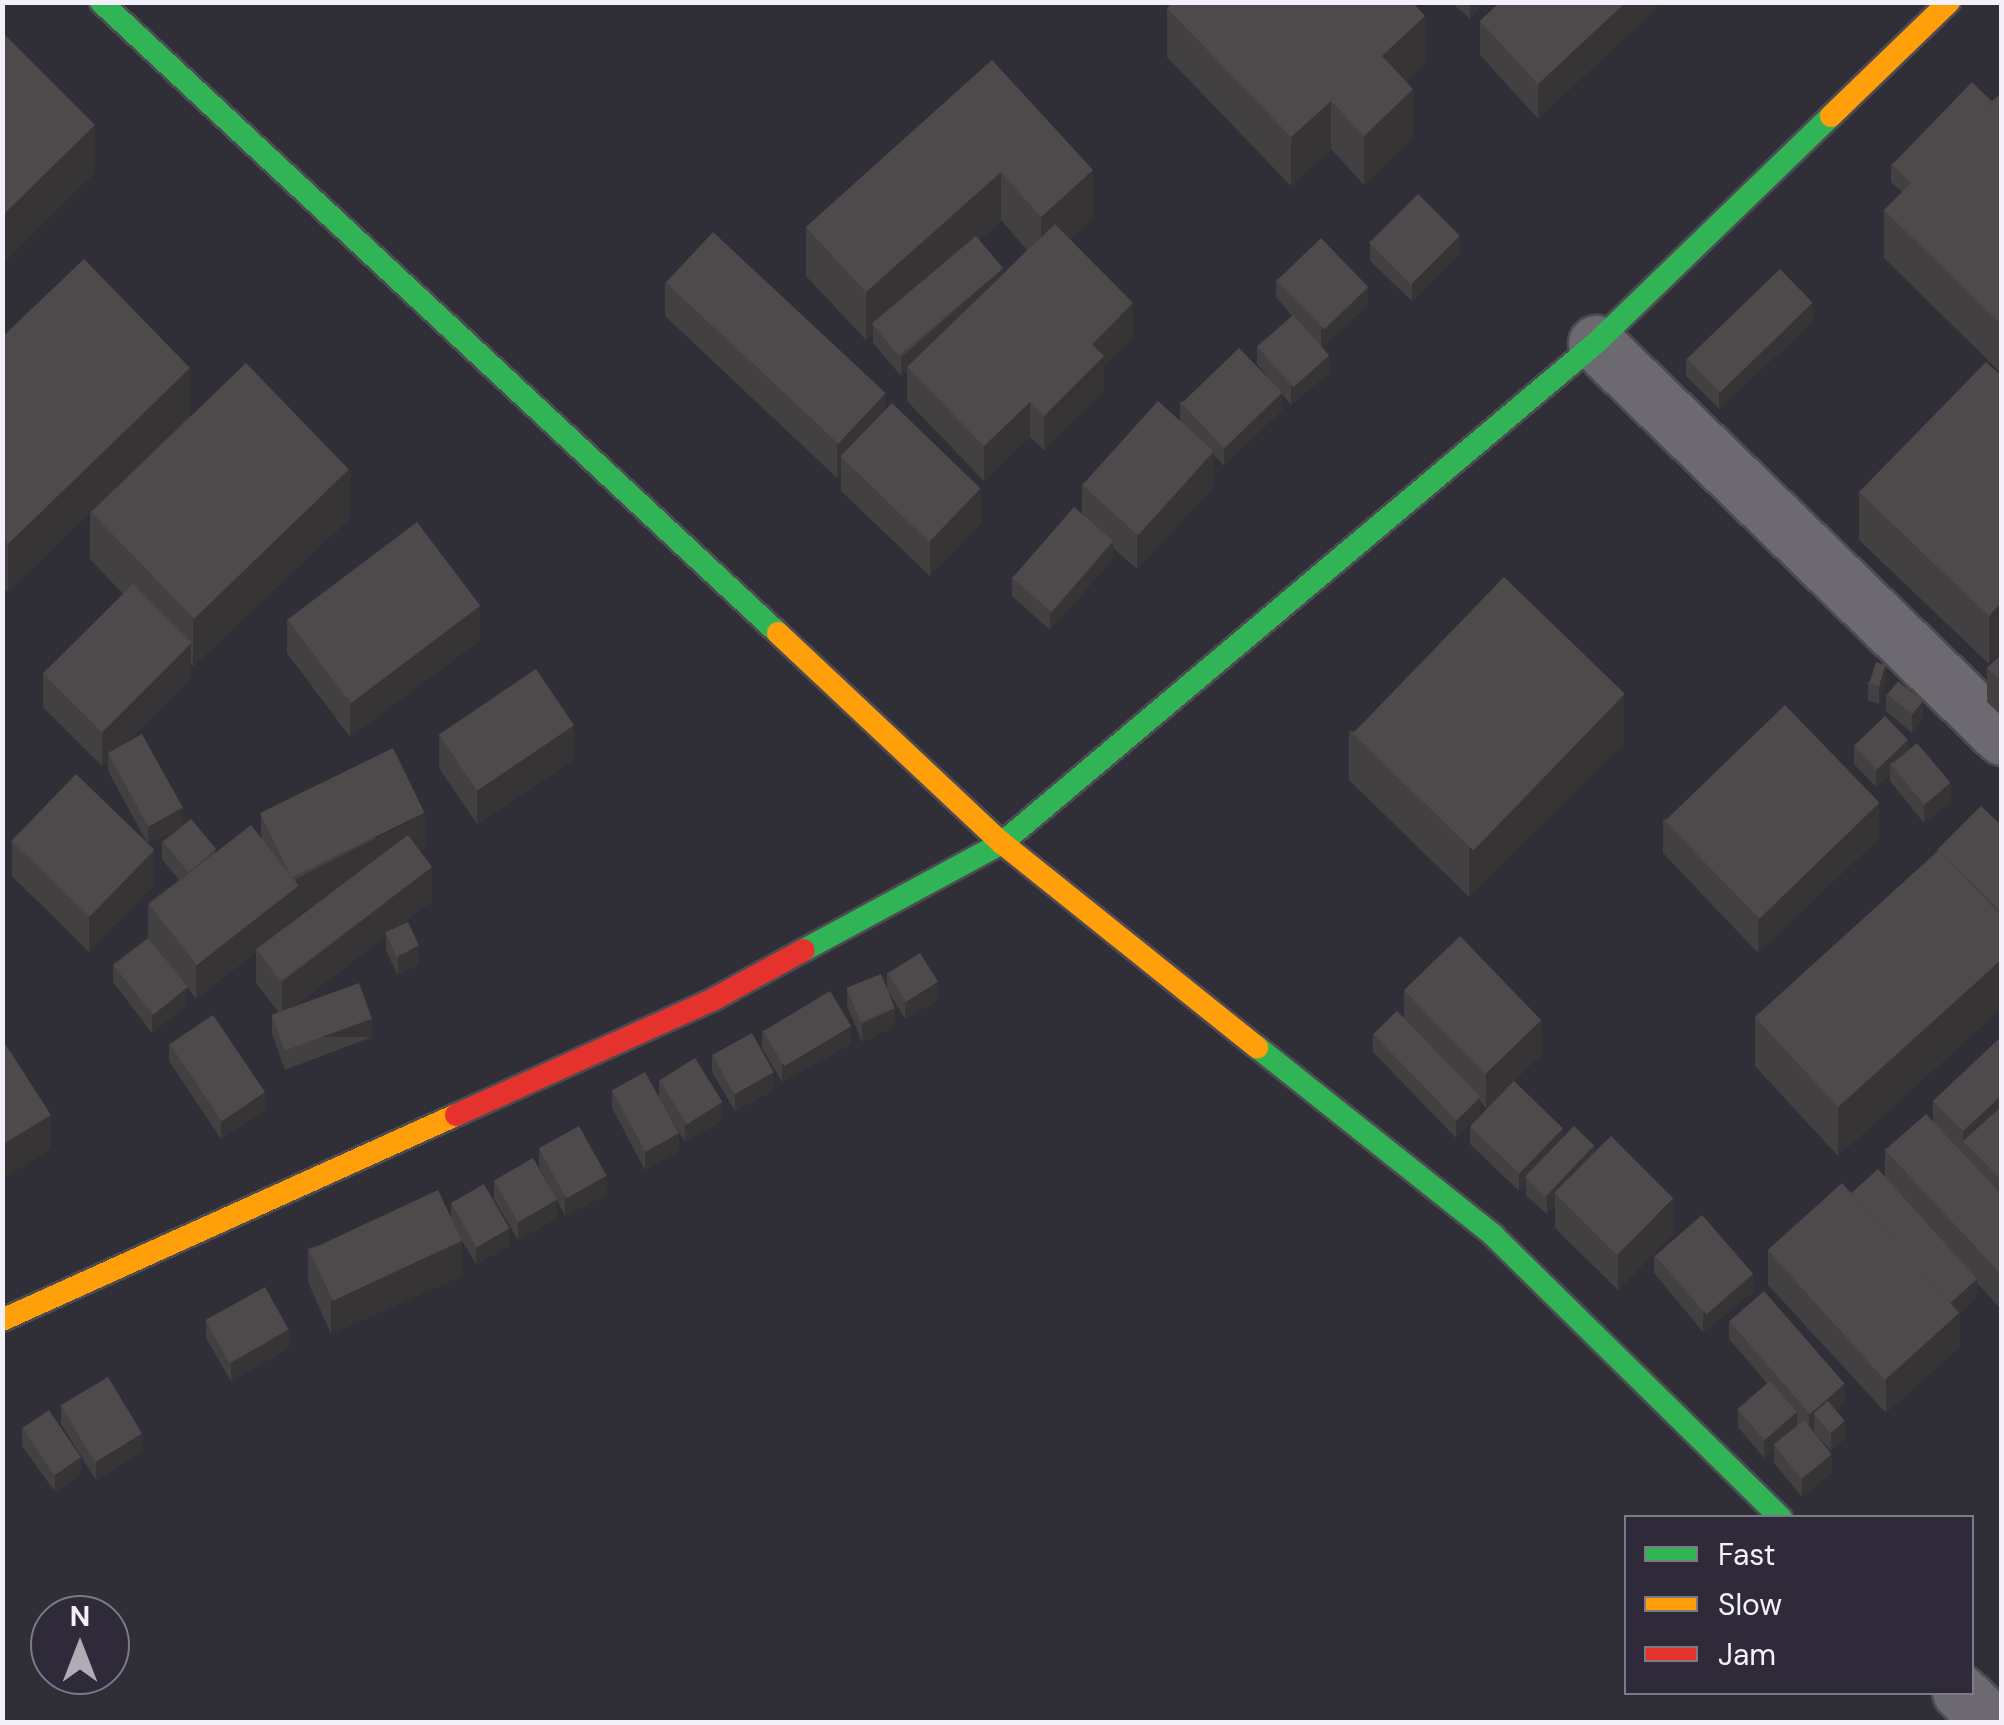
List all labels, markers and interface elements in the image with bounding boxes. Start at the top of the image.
legend [1624,1515,1974,1695]
text: Fast [1718,1535,1776,1574]
text: Slow [1718,1585,1782,1624]
north arrow [30,1595,130,1695]
text: N [70,1598,90,1635]
text: Jam [1718,1635,1776,1674]

